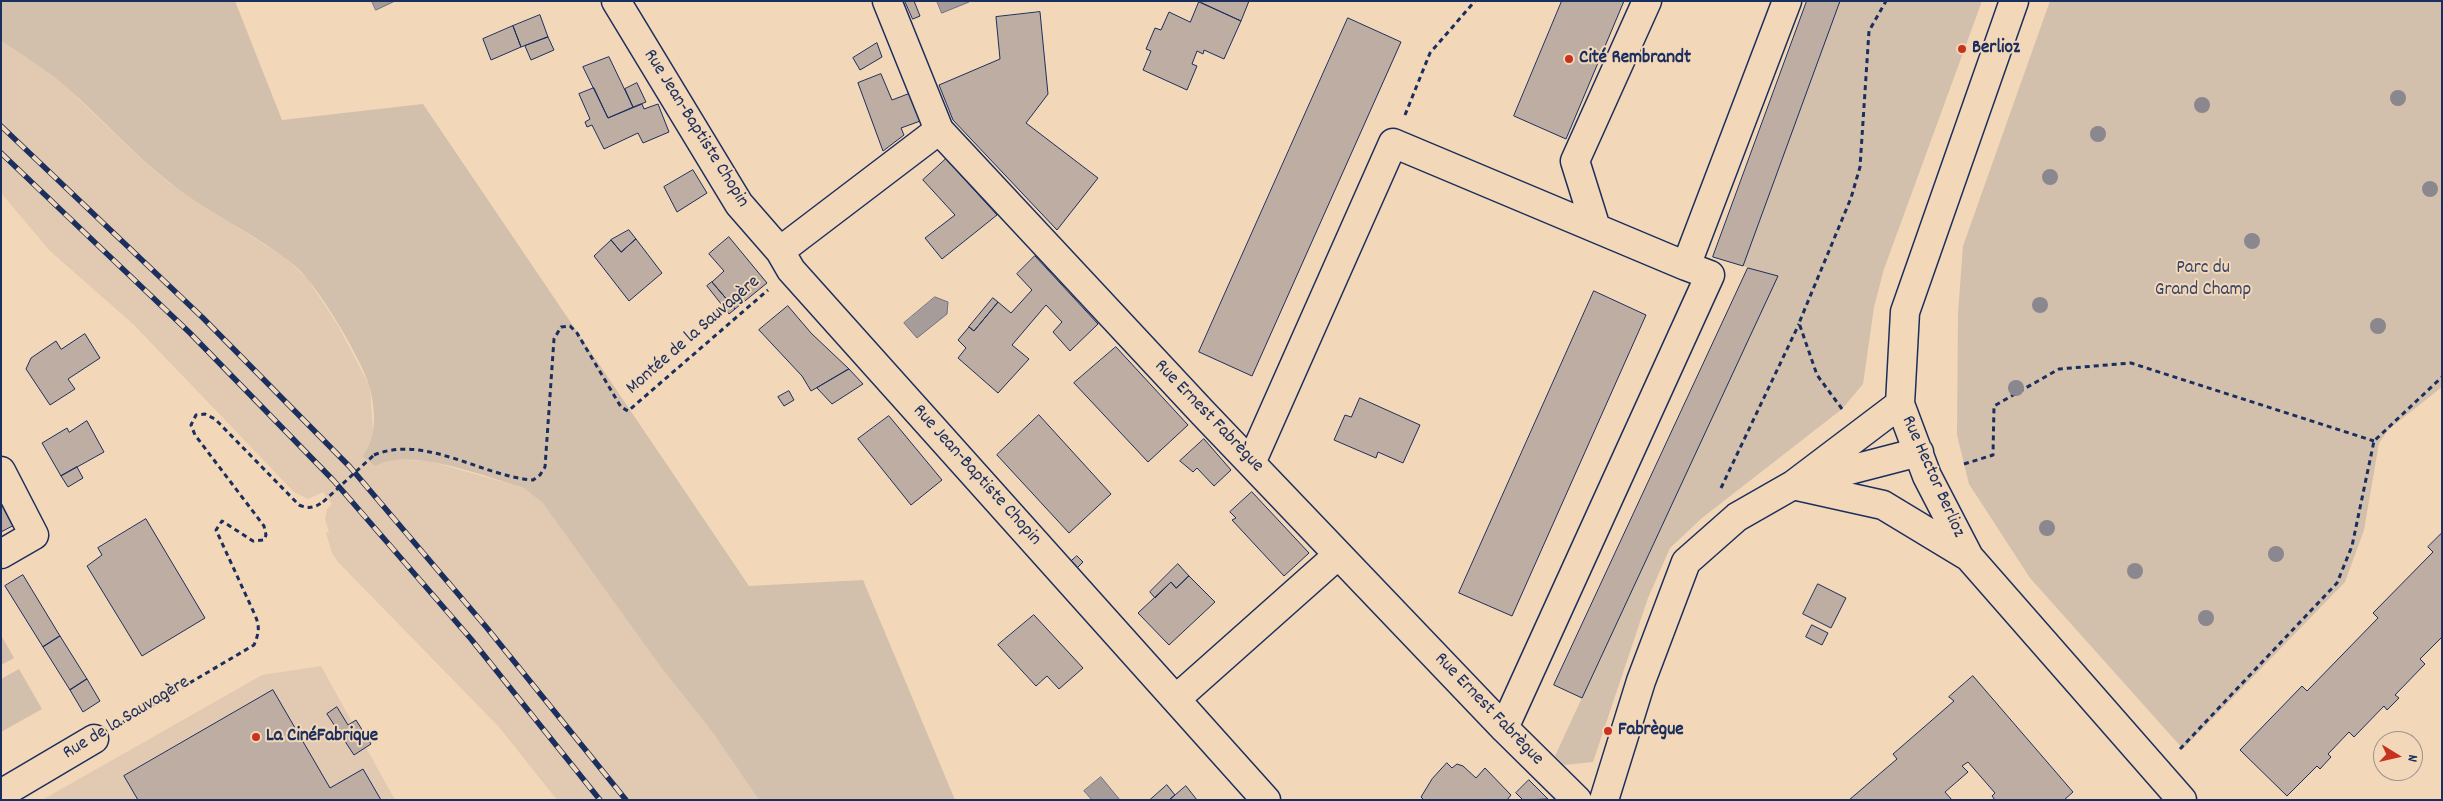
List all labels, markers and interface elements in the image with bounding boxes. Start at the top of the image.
place label: Berlioz [1972,38,2020,60]
marker: Berlioz [1956,43,1968,55]
street label: Rue Jean-Baptiste Chopin [637,46,753,212]
place label: Cité Rembrandt [1579,48,1691,70]
marker: Cité Rembrandt [1563,53,1575,65]
park label: Parc du Grand Champ [2155,258,2251,302]
street label: Montée de la Sauvagère [622,272,766,400]
street label: Rue Ernest Fabrègue [1148,356,1268,478]
street label: Rue Jean-Baptiste Chopin [907,401,1045,551]
street label: Rue Hector Berlioz [1895,413,1969,541]
street label: Rue Ernest Fabrègue [1428,649,1548,771]
street label: Rue de la Sauvagère [60,672,194,766]
place label: Fabrègue [1618,720,1684,742]
marker: Fabrègue [1602,725,1614,737]
place label: La CinéFabrique [266,726,378,748]
marker: La CinéFabrique [250,731,262,743]
north arrow [2373,731,2423,781]
text: N [2401,753,2422,763]

